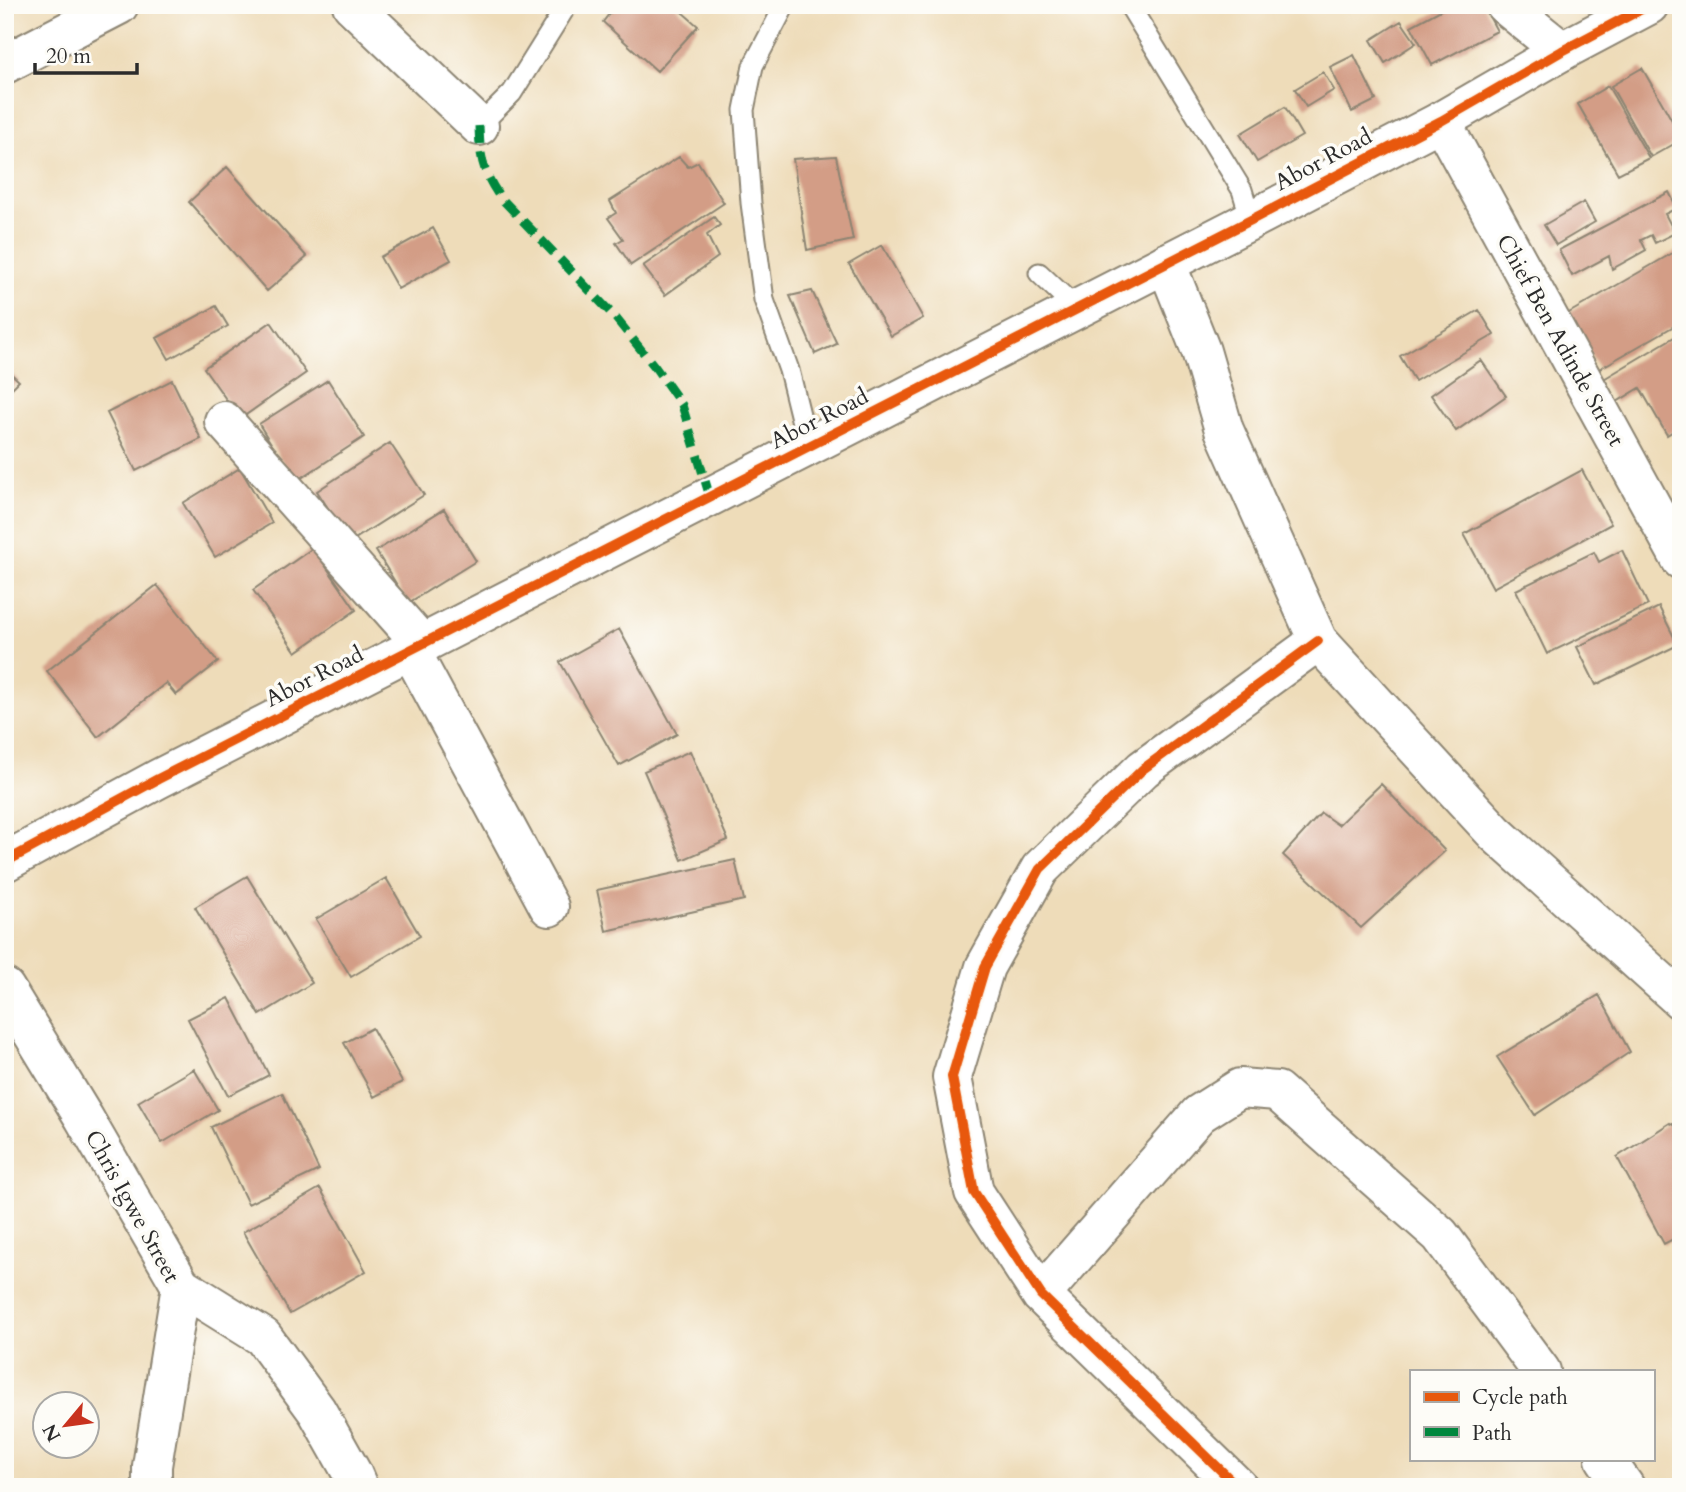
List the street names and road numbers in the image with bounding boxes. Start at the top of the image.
street label: Abor Road [1269,120,1378,198]
street label: Chief Ben Adinde Street [1489,229,1632,452]
street label: Abor Road [765,380,874,456]
street label: Abor Road [260,638,369,714]
street label: Chris Igwe Street [78,1124,187,1288]

